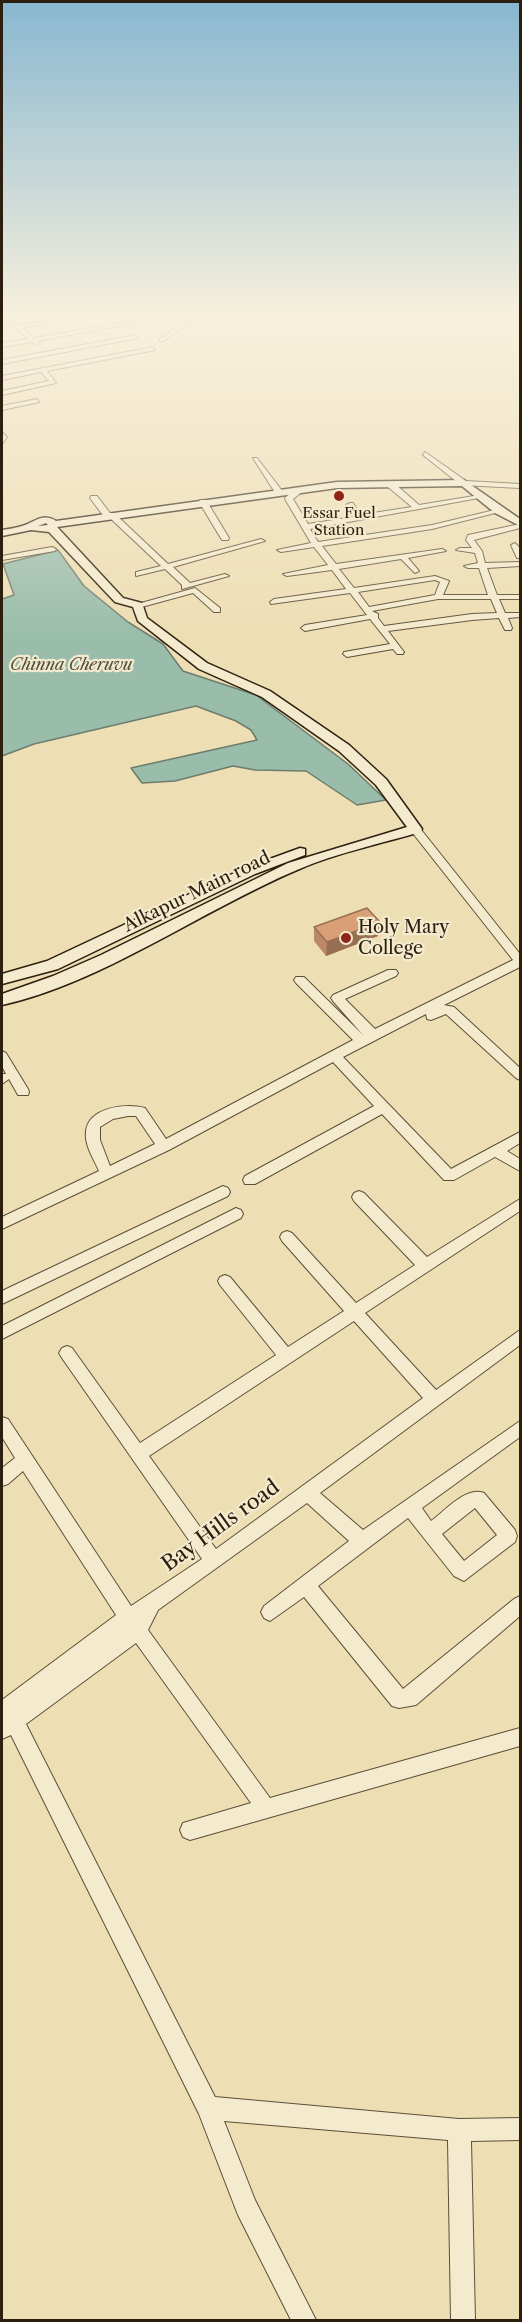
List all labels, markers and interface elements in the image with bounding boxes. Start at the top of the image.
marker: Essar Fuel Station [332,489,346,503]
place label: Essar Fuel Station [302,505,376,540]
water label: Chinna Cheruvu [10,655,132,675]
street label: Alkapur Main road [120,847,274,937]
place label: Holy Mary College [358,917,449,960]
marker: Holy Mary College [339,931,353,945]
street label: Bay Hills road [157,1475,285,1577]

